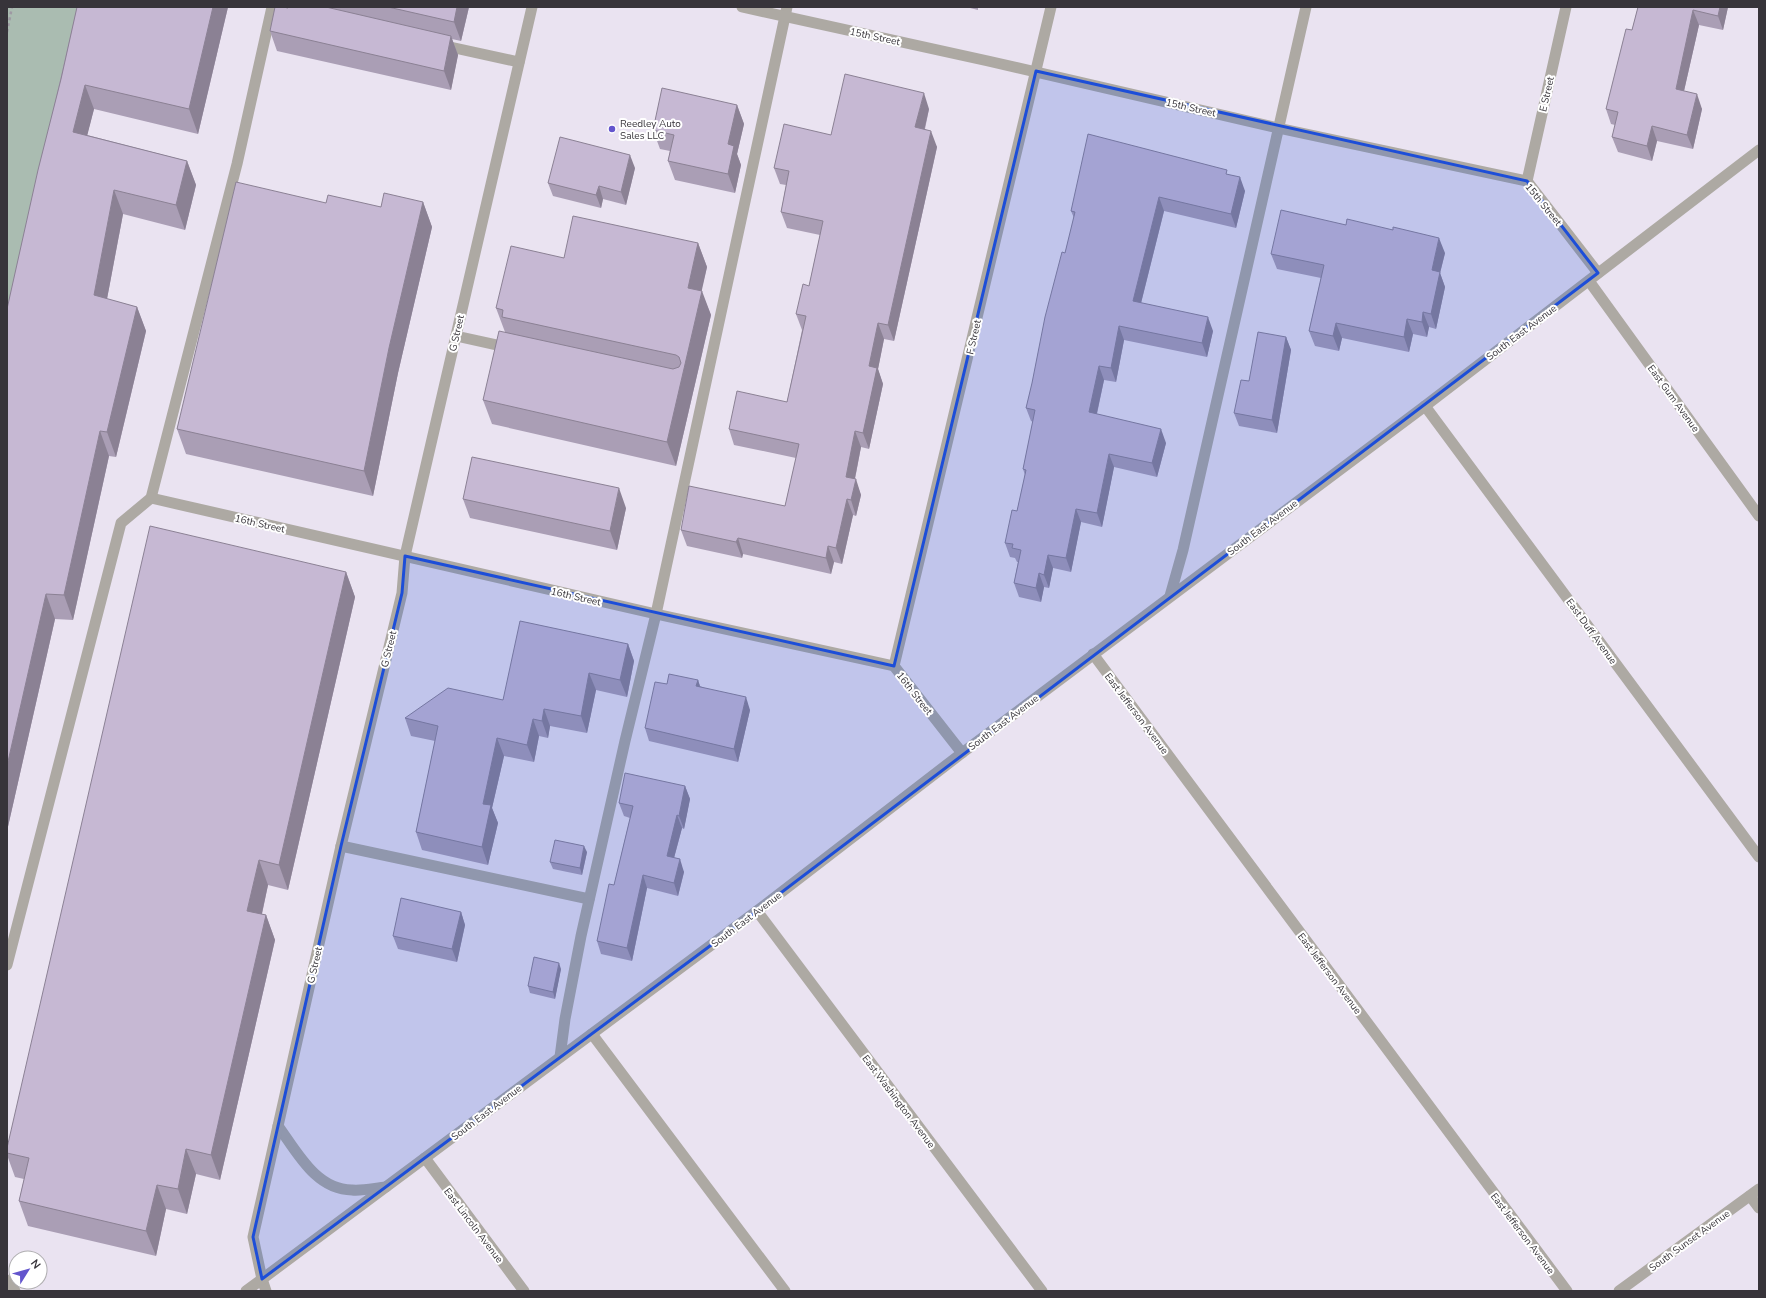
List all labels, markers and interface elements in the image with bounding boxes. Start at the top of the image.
street label: 15th Street [848,25,902,49]
street label: E Street [1536,75,1558,113]
street label: 15th Street [1164,95,1218,121]
place label: Reedley Auto Sales LLC [620,117,681,143]
marker: Reedley Auto Sales LLC [607,124,617,134]
street label: 15th Street [1522,180,1565,229]
street label: South East Avenue [1483,302,1560,364]
street label: G Street [446,313,468,353]
street label: F Street [963,318,985,356]
street label: East Gum Avenue [1644,362,1702,435]
street label: South East Avenue [1224,497,1301,559]
street label: 16th Street [233,511,287,537]
street label: 16th Street [549,584,603,610]
street label: East Duff Avenue [1563,596,1620,667]
street label: G Street [378,629,400,669]
street label: 16th Street [893,669,936,718]
street label: East Jefferson Avenue [1101,670,1171,757]
street label: South East Avenue [965,692,1042,754]
street label: South East Avenue [708,889,785,951]
street label: East Jefferson Avenue [1294,930,1364,1017]
street label: G Street [304,945,326,985]
street label: East Washington Avenue [859,1052,938,1151]
street label: South East Avenue [448,1082,525,1144]
street label: East Lincoln Avenue [440,1185,506,1266]
street label: East Jefferson Avenue [1487,1190,1557,1277]
street label: South Sunset Avenue [1646,1207,1733,1275]
north arrow [8,1250,48,1290]
text: N [27,1256,44,1272]

